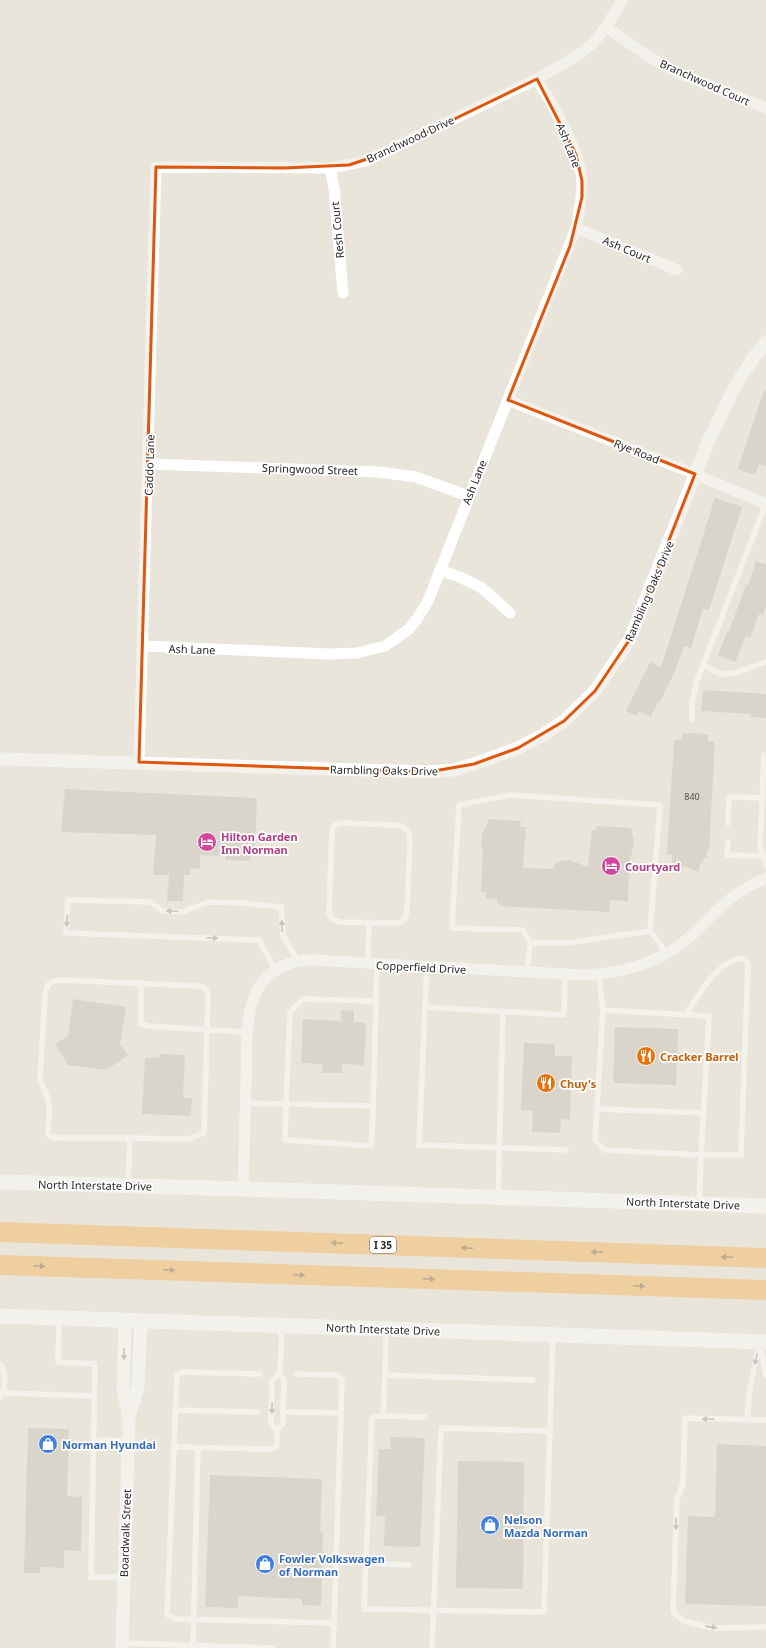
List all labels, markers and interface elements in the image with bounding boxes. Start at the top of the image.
street label: Branchwood Court [658,55,752,109]
street label: Branchwood Drive [364,112,456,166]
street label: Ash Lane [553,120,585,170]
street label: Resh Court [327,201,347,259]
street label: Ash Court [601,232,653,266]
street label: Caddo Lane [140,434,158,496]
street label: Rye Road [612,435,662,467]
street label: Ash Lane [458,457,490,507]
street label: Springwood Street [262,460,358,478]
street label: Rambling Oaks Drive [621,538,677,644]
street label: Ash Lane [168,641,216,657]
street label: Rambling Oaks Drive [330,762,438,778]
house number: 840 [684,790,700,803]
place label: Hilton Garden Inn Norman [221,829,298,857]
hotel icon: Hilton Garden Inn Norman [196,831,218,853]
hotel icon: Courtyard [600,855,622,877]
place label: Courtyard [625,859,680,874]
one-way arrow [166,908,178,915]
one-way arrow [63,915,70,927]
one-way arrow [279,919,285,932]
one-way arrow [206,935,218,942]
street label: Copperfield Drive [375,957,467,977]
restaurant icon: Cracker Barrel [635,1045,657,1067]
place label: Cracker Barrel [660,1049,739,1064]
restaurant icon: Chuy's [535,1072,557,1094]
place label: Chuy's [560,1076,597,1091]
street label: North Interstate Drive [38,1177,152,1193]
street label: North Interstate Drive [626,1194,740,1212]
road number: I 35 [370,1237,396,1253]
one-way arrow [330,1240,343,1246]
one-way arrow [460,1245,473,1251]
one-way arrow [591,1249,603,1256]
one-way arrow [720,1254,733,1260]
one-way arrow [33,1263,46,1269]
one-way arrow [163,1267,176,1273]
one-way arrow [293,1271,305,1278]
one-way arrow [423,1276,436,1282]
one-way arrow [633,1283,646,1289]
street label: North Interstate Drive [326,1320,440,1338]
one-way arrow [121,1348,127,1361]
one-way arrow [753,1353,759,1366]
one-way arrow [268,1402,275,1414]
one-way arrow [701,1416,714,1422]
shop icon: Norman Hyundai [37,1433,59,1455]
place label: Norman Hyundai [62,1437,156,1452]
street label: Boardwalk Street [116,1489,134,1577]
place label: Nelson Mazda Norman [504,1512,588,1540]
shop icon: Nelson Mazda Norman [479,1514,501,1536]
one-way arrow [673,1518,679,1531]
place label: Fowler Volkswagen of Norman [279,1551,385,1579]
shop icon: Fowler Volkswagen of Norman [254,1553,276,1575]
one-way arrow [705,1624,718,1630]

